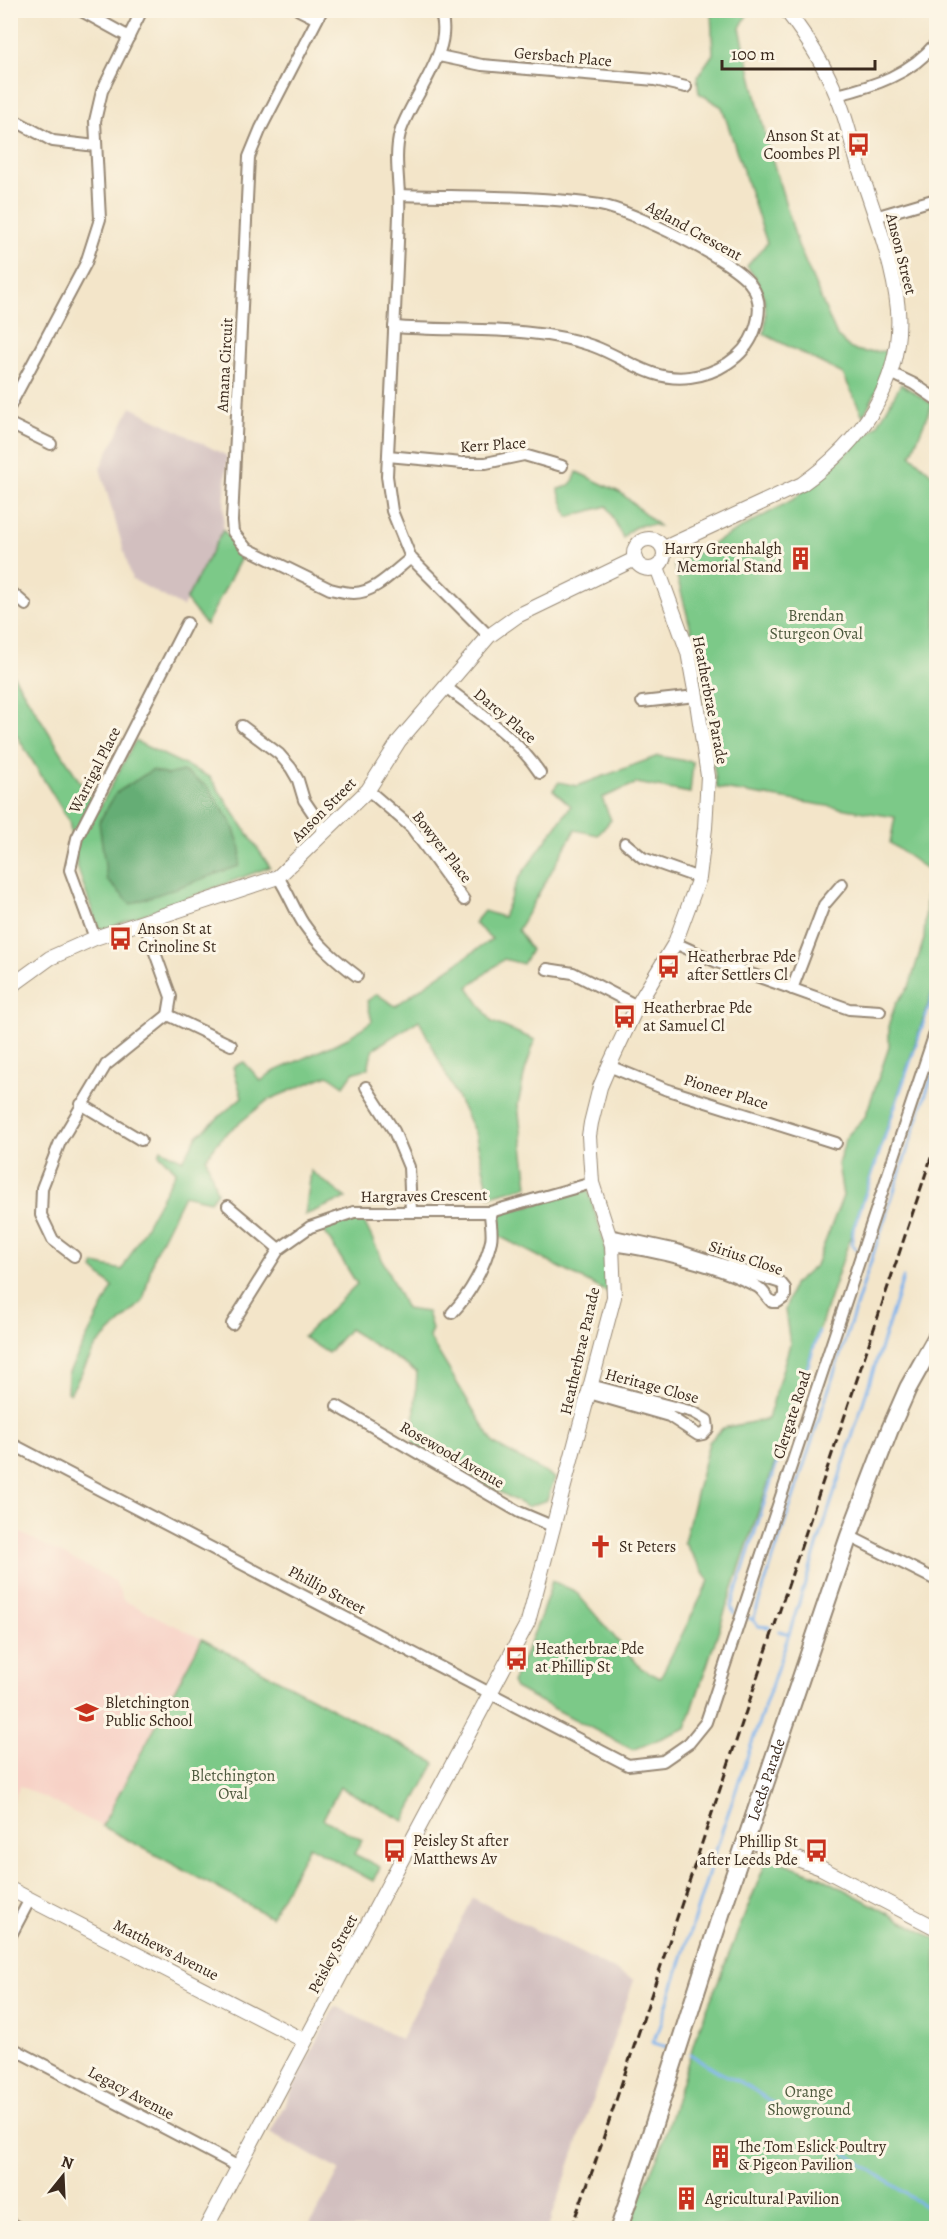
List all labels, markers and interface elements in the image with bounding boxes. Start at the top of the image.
scale bar [722,33,875,71]
street label: Gersbach Place [513,42,613,72]
text: 100 m [731,42,775,66]
place label: Anson St at Coombes Pl [763,125,840,165]
bus stop icon: Anson St at Coombes Pl [845,132,871,158]
street label: Agland Crescent [641,195,746,266]
street label: Anson Street [880,210,922,297]
street label: Amana Circuit [211,317,238,414]
street label: Kerr Place [459,432,527,458]
place label: Harry Greenhalgh Memorial Stand [664,538,782,578]
building icon: Harry Greenhalgh Memorial Stand [787,545,813,571]
park label: Brendan Sturgeon Oval [769,605,863,645]
street label: Heatherbrae Parade [687,634,733,766]
street label: Darcy Place [469,683,541,749]
street label: Warrigal Place [63,723,126,818]
street label: Anson Street [286,773,361,848]
street label: Bowyer Place [407,806,477,888]
place label: Anson St at Crinoline St [137,918,216,958]
bus stop icon: Anson St at Crinoline St [107,925,133,951]
place label: Heatherbrae Pde after Settlers Cl [687,946,796,986]
bus stop icon: Heatherbrae Pde after Settlers Cl [656,953,682,979]
place label: Heatherbrae Pde at Samuel Cl [643,997,752,1037]
bus stop icon: Heatherbrae Pde at Samuel Cl [612,1004,638,1030]
street label: Pioneer Place [681,1069,771,1115]
street label: Hargraves Crescent [360,1184,488,1208]
street label: Sirius Close [706,1235,786,1281]
street label: Heatherbrae Parade [555,1285,605,1417]
street label: Heritage Close [603,1363,701,1409]
street label: Clergate Road [767,1368,817,1462]
street label: Rosewood Avenue [396,1416,508,1494]
church icon: St Peters [588,1534,614,1560]
place label: St Peters [619,1536,676,1558]
street label: Phillip Street [284,1560,370,1620]
place label: Heatherbrae Pde at Phillip St [535,1638,644,1678]
bus stop icon: Heatherbrae Pde at Phillip St [504,1645,530,1671]
place label: Bletchington Public School [105,1692,192,1732]
school or university icon: Bletchington Public School [74,1699,100,1725]
street label: Leeds Parade [742,1735,791,1824]
park label: Bletchington Oval [191,1765,276,1805]
place label: Peisley St after Matthews Av [413,1830,509,1870]
place label: Phillip St after Leeds Pde [699,1831,798,1871]
bus stop icon: Peisley St after Matthews Av [382,1837,408,1863]
bus stop icon: Phillip St after Leeds Pde [803,1838,829,1864]
street label: Peisley Street [303,1910,363,1998]
street label: Matthews Avenue [109,1914,223,1986]
street label: Legacy Avenue [84,2061,178,2125]
park label: Orange Showground [767,2081,851,2121]
place label: The Tom Eslick Poultry & Pigeon Pavilion [738,2136,887,2176]
building icon: The Tom Eslick Poultry & Pigeon Pavilion [707,2143,733,2169]
north arrow [33,2146,93,2206]
text: N [58,2150,77,2175]
building icon: Agricultural Pavilion [674,2186,700,2212]
place label: Agricultural Pavilion [704,2188,839,2210]

